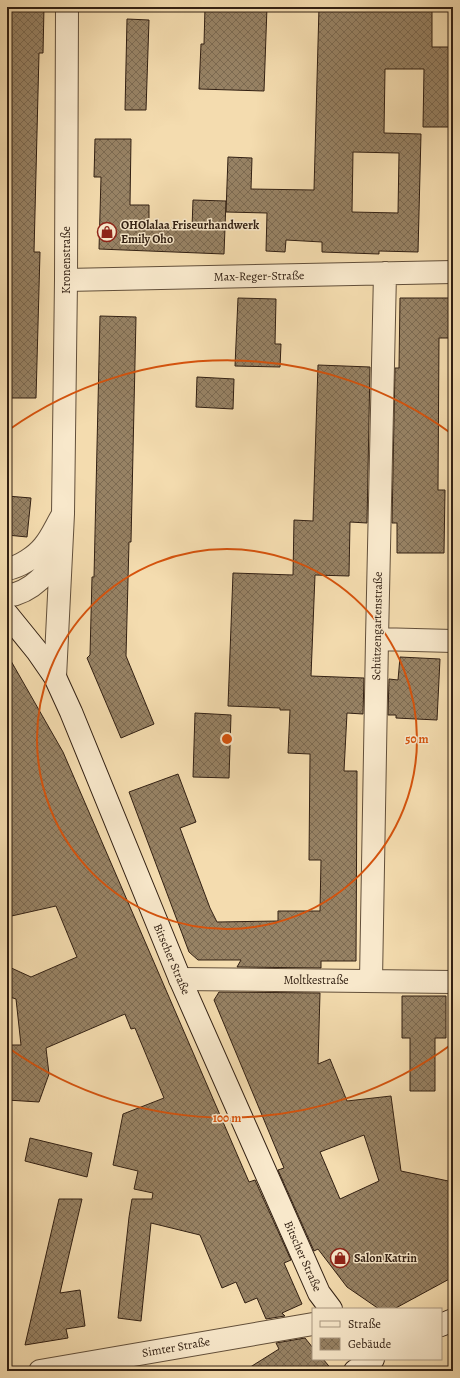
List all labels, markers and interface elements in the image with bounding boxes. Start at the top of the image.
place label: OHOlalaa Friseurhandwerk Emily Oho [121,217,260,247]
shop icon: OHOlalaa Friseurhandwerk Emily Oho [96,221,118,243]
street label: Kronenstraße [58,226,74,294]
street label: Max-Reger-Straße [214,267,304,285]
street label: Schützengartenstraße [368,571,386,681]
text: 50 m [405,731,429,747]
centre of rings [220,732,234,746]
street label: Bitscher Straße [150,921,194,997]
street label: Moltkestraße [283,972,349,988]
text: 100 m [213,1110,241,1126]
street label: Bitscher Straße [280,1218,326,1294]
shop icon: Salon Katrin [329,1247,351,1269]
place label: Salon Katrin [354,1250,417,1266]
legend [312,1308,442,1360]
text: Straße [348,1316,381,1332]
street label: Simter Straße [141,1333,211,1361]
text: Gebäude [348,1336,391,1352]

